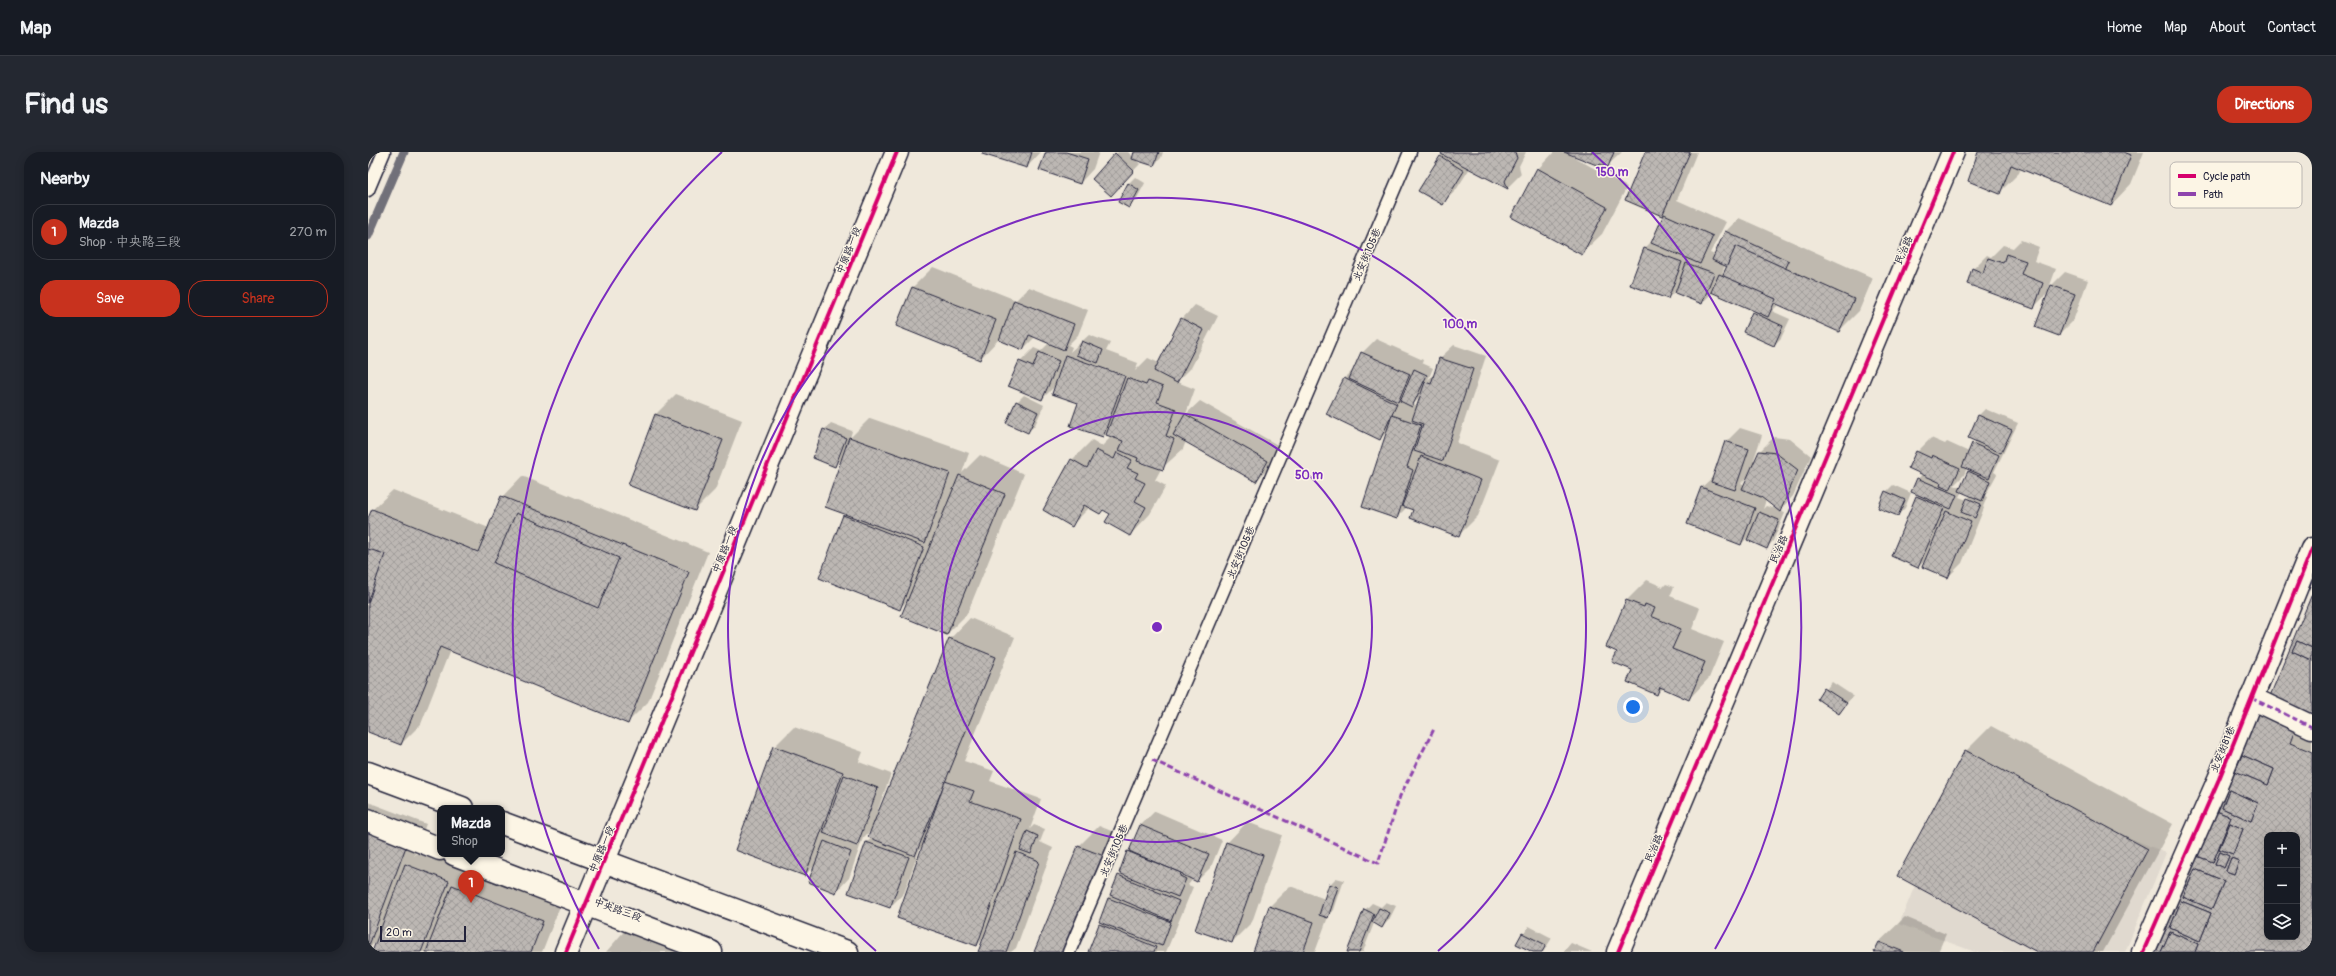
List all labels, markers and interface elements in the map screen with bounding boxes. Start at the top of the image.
text: Map [20,16,51,40]
text: Home [2107,19,2142,36]
text: Map [2164,19,2187,36]
text: About [2209,19,2245,36]
text: Contact [2267,19,2316,36]
button: Directions [2217,86,2312,123]
text: Find us [24,87,108,122]
legend [2170,162,2302,208]
text: 150 m [1596,165,1629,180]
text: Nearby [40,168,89,189]
text: Cycle path [2203,170,2250,183]
text: Path [2203,188,2223,201]
text: Mazda [79,214,119,233]
text: 1 [51,224,57,240]
text: 270 m [290,224,327,240]
street label: 中原路一段 [834,225,864,276]
street label: 北安街105巷 [1350,225,1384,283]
text: Shop · 中央路三段 [79,234,181,250]
street label: 民治路 [1893,234,1915,267]
button: Save [40,280,180,317]
button: Share [188,280,328,317]
text: 100 m [1443,317,1478,332]
text: 50 m [1295,468,1323,483]
street label: 北安街105巷 [1224,523,1258,581]
street label: 中原路一段 [710,524,740,575]
street label: 民治路 [1768,533,1790,566]
centre of rings [1150,620,1164,634]
your location [1623,697,1643,717]
street label: 北安街81巷 [2208,724,2238,774]
popup [437,805,505,857]
text: Mazda [451,814,491,833]
street label: 北安街105巷 [1097,821,1131,879]
street label: 中原路一段 [587,824,617,875]
street label: 民治路 [1643,832,1665,865]
map controls [2264,832,2300,940]
button: + [2264,832,2300,868]
text: Shop [451,833,478,849]
button: − [2264,868,2300,904]
pin: 1 [458,870,484,903]
street label: 中央路三段 [592,896,643,924]
button: layers [2264,904,2300,940]
scale bar [380,924,466,943]
text: 20 m [386,926,412,939]

